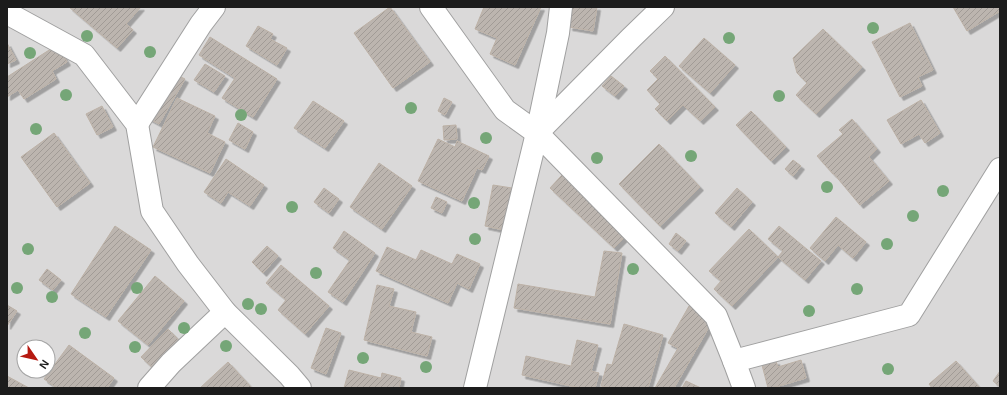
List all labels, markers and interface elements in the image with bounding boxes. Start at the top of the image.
north arrow [16,339,56,379]
text: N [37,358,51,371]

